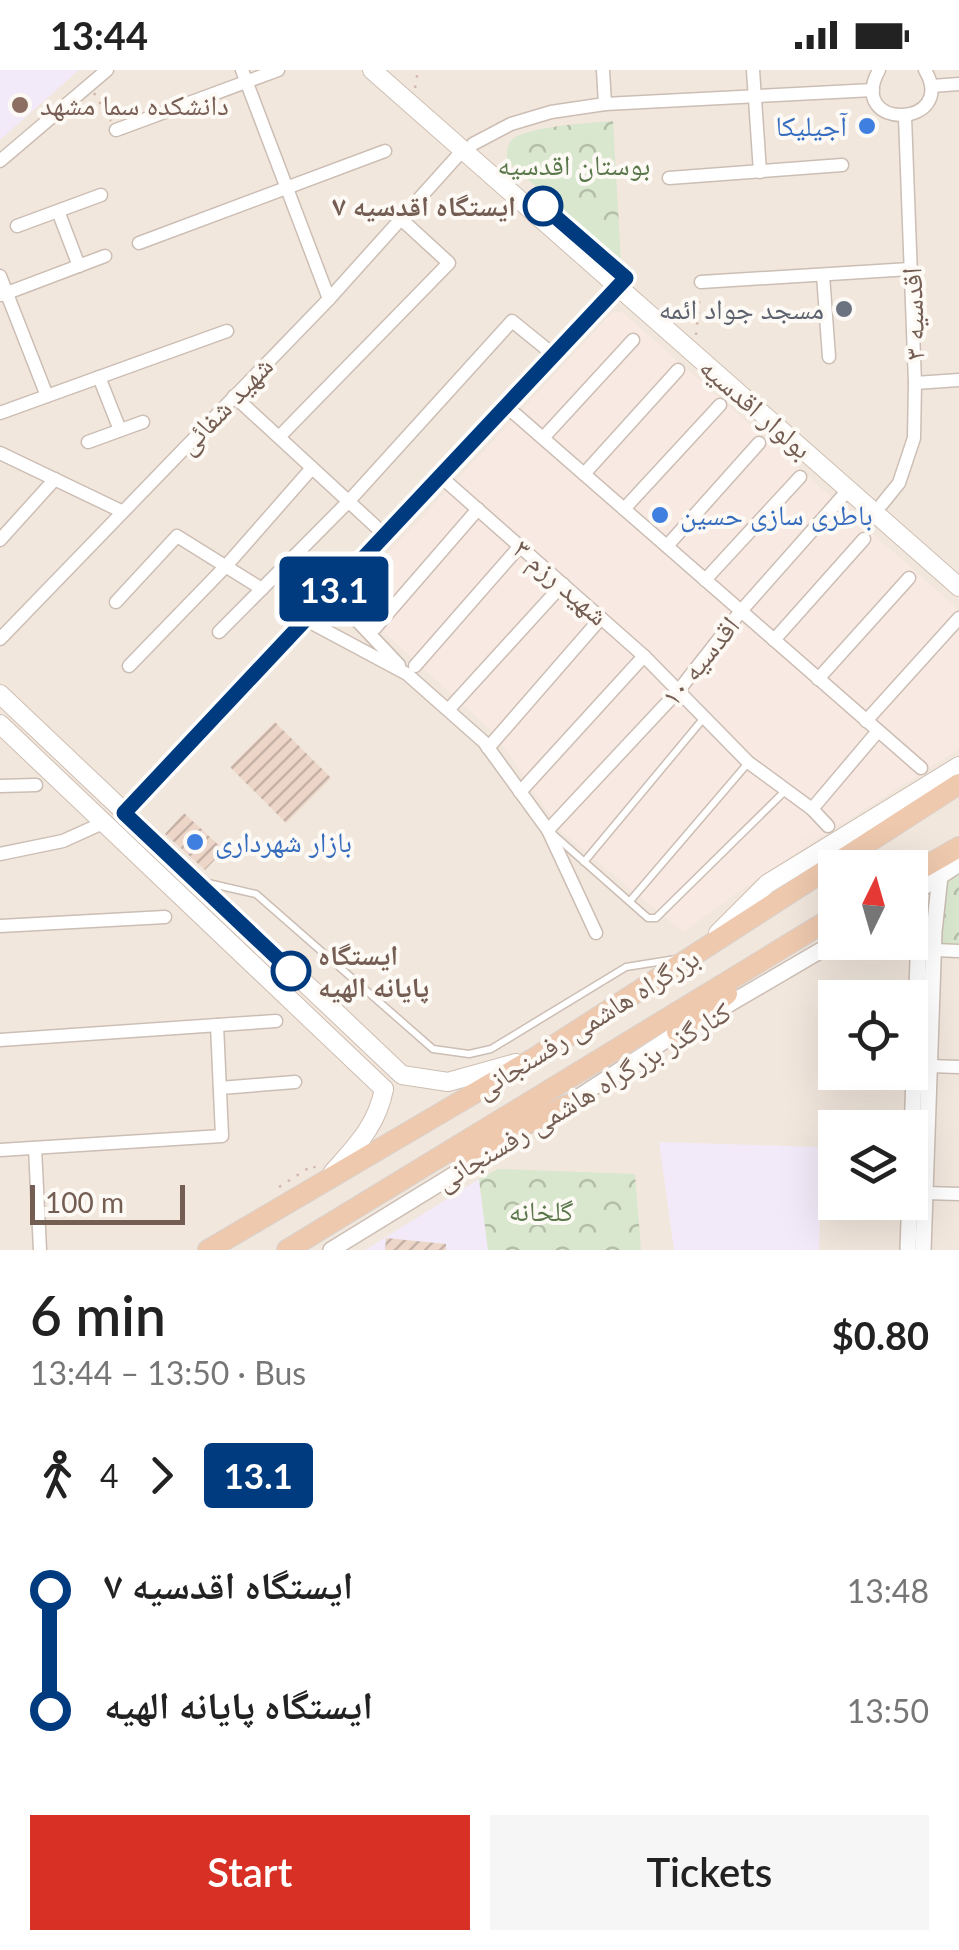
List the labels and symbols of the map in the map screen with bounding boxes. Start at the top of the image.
place label: دانشکده سما مشهد [40,87,229,121]
marker: دانشکده سما مشهد [9,94,31,116]
place label: آجیلیکا [776,108,848,142]
marker: آجیلیکا [856,115,878,137]
park label: بوستان اقدسیه [498,147,650,182]
marker: ایستگاه اقدسیه ۷ [524,187,562,225]
place label: ایستگاه اقدسیه ۷ [332,188,516,223]
street label: اقدسیه ۳ [893,267,931,361]
place label: مسجد جواد ائمه [659,291,824,325]
marker: مسجد جواد ائمه [833,298,855,320]
street label: شهید شفائی [169,348,281,462]
street label: بولوار اقدسیه [693,349,820,465]
place label: باطری سازی حسین [680,497,873,533]
marker: باطری سازی حسین [649,504,671,526]
street label: شهید رزم ۳ [505,531,616,634]
line badge: 13.1 [264,556,404,622]
street label: اقدسیه ۱۰ [653,609,746,712]
place label: بازار شهرداری [215,824,352,859]
marker: بازار شهرداری [184,831,206,853]
north arrow [818,850,928,960]
place label: ایستگاه پایانه الهیه [318,937,429,1004]
street label: بزرگراه هاشمی رفسنجانی [468,939,706,1107]
marker: ایستگاه پایانه الهیه [272,952,310,990]
street label: کنارگذر بزرگراه هاشمی رفسنجانی [429,993,738,1199]
scale bar [30,1180,185,1224]
park label: گلخانه [509,1193,574,1227]

